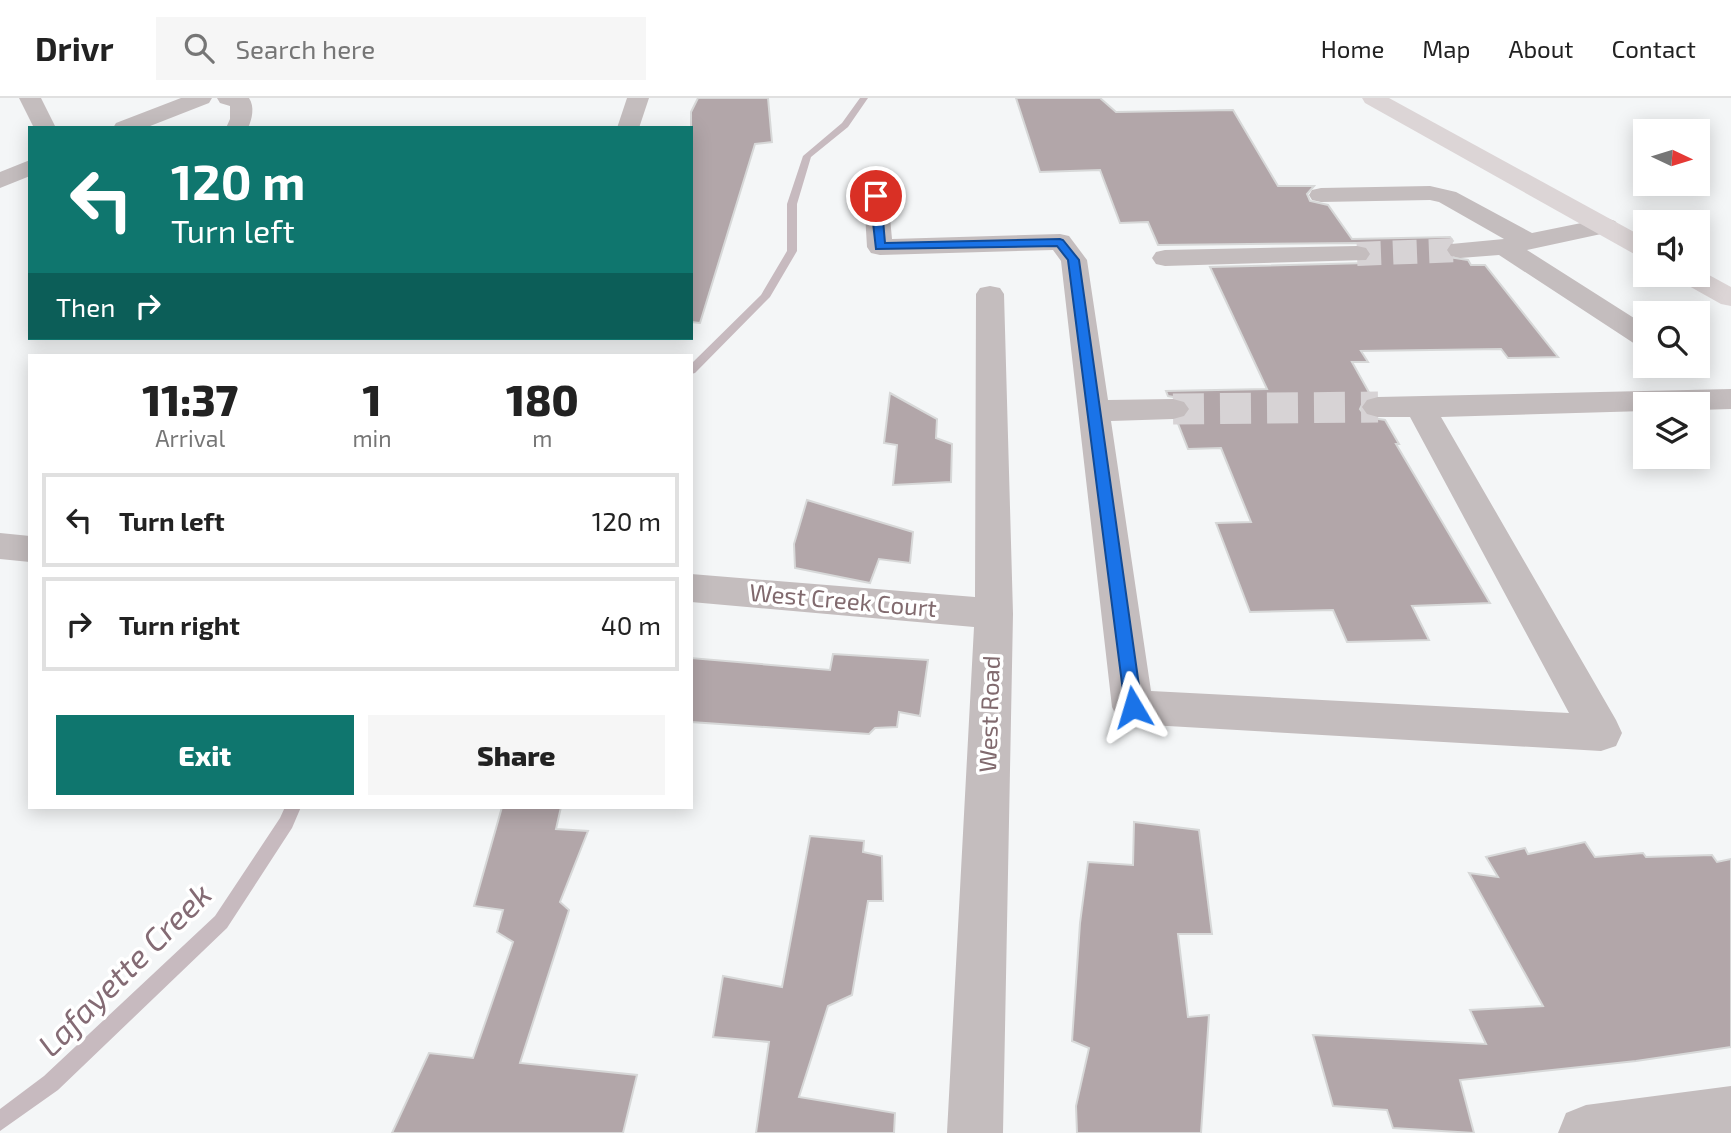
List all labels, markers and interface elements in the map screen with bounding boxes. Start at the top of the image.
search box [156,17,646,80]
text: Drivr [35,28,114,68]
icon: search [180,29,218,67]
text: Search here [236,33,375,64]
text: Home [1321,34,1384,63]
text: Map [1422,34,1470,63]
text: About [1508,34,1574,63]
text: Contact [1612,34,1696,63]
north arrow [1633,119,1710,196]
map controls [1633,119,1710,469]
text: 120 m [171,151,305,210]
icon: left [56,154,147,245]
pin [846,166,906,226]
icon: arrive [857,177,895,215]
button: sound [1633,210,1710,287]
text: Turn left [171,211,295,249]
icon: right [129,287,167,325]
text: Then [56,291,115,322]
button: search [1633,301,1710,378]
text: 11:37 [142,374,238,424]
text: 1 [363,374,382,424]
text: 180 [506,374,579,424]
button: layers [1633,392,1710,469]
text: Arrival [155,424,225,452]
text: min [352,424,392,452]
text: m [532,424,552,452]
icon: left [60,501,98,539]
text: Turn left [119,505,225,536]
text: 120 m [592,505,661,536]
street label: West Creek Court [748,577,938,622]
icon: right [60,605,98,643]
text: Turn right [119,609,240,640]
text: 40 m [601,609,661,640]
street label: West Road [972,655,1005,773]
position arrow [1096,670,1170,744]
button: Exit [56,715,354,795]
button: Share [368,715,665,795]
water label: Lafayette Creek [29,874,219,1064]

